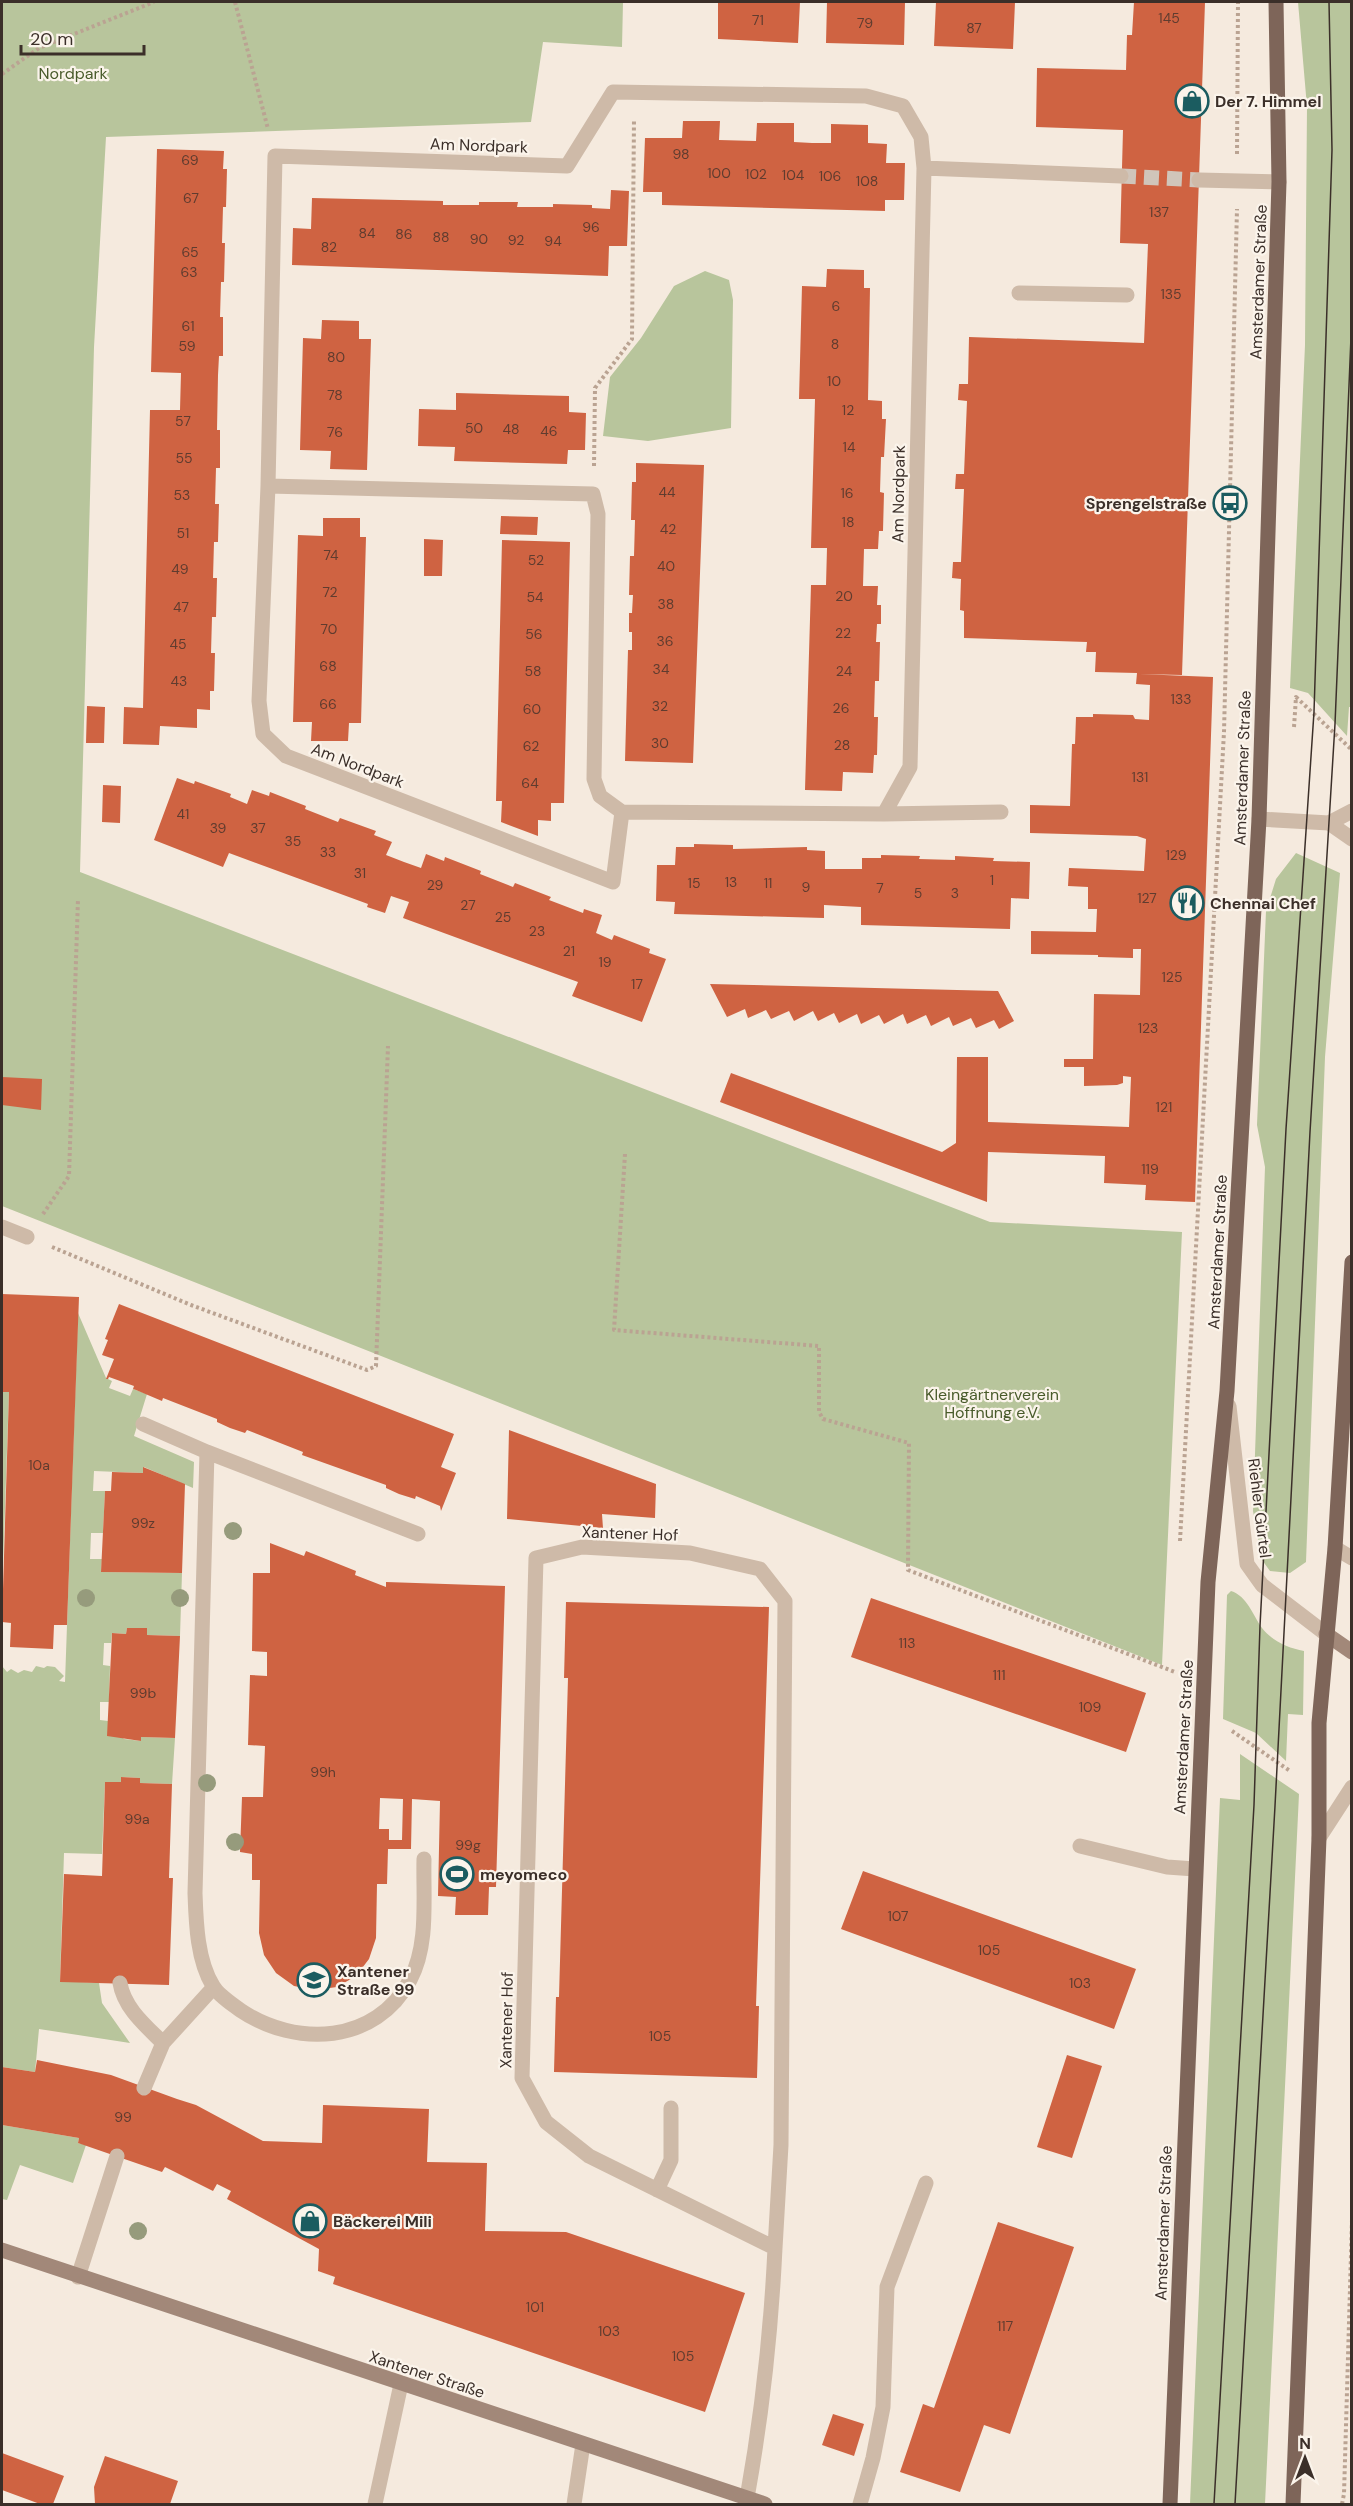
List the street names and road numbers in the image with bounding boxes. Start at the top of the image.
street label: Am Nordpark [430,133,528,158]
street label: Amsterdamer Straße [1245,204,1272,360]
street label: Am Nordpark [887,445,910,543]
street label: Amsterdamer Straße [1229,690,1256,846]
street label: Am Nordpark [308,738,407,793]
street label: Amsterdamer Straße [1203,1174,1232,1330]
street label: Riehler Gürtel [1243,1457,1276,1559]
street label: Xantener Hof [581,1521,679,1546]
street label: Amsterdamer Straße [1169,1659,1198,1815]
street label: Xantener Hof [495,1972,518,2068]
street label: Amsterdamer Straße [1150,2145,1177,2301]
street label: Xantener Straße [366,2346,487,2403]

